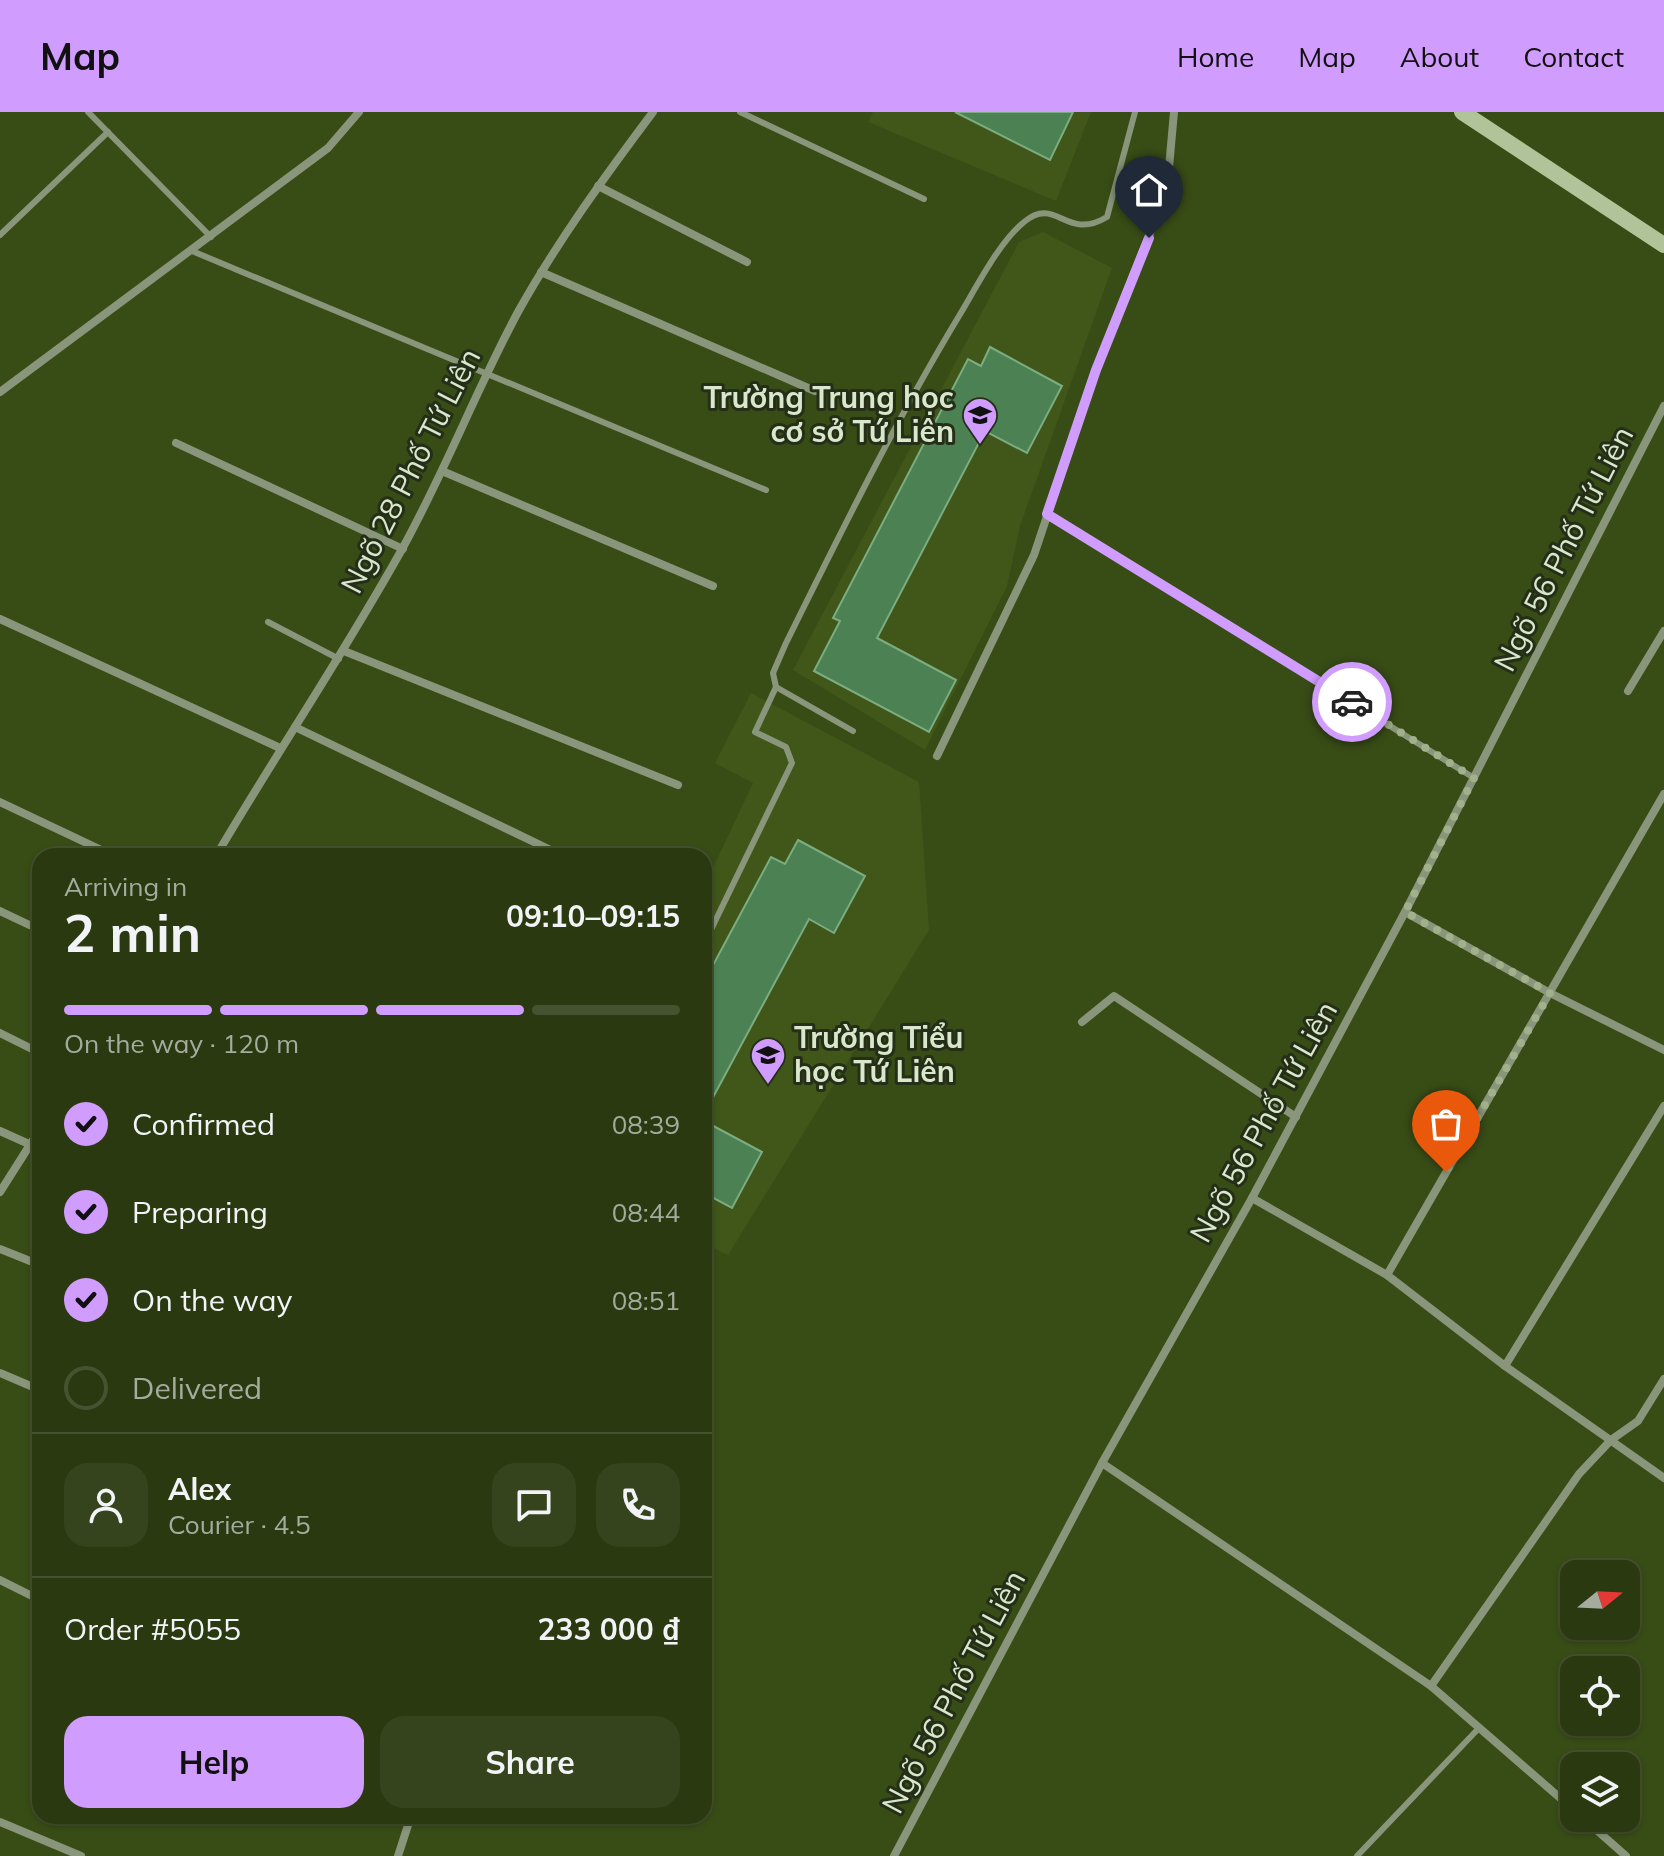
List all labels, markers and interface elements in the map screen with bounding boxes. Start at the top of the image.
text: Map [40,32,120,80]
text: Home [1177,39,1254,74]
text: Map [1298,39,1356,74]
text: About [1400,39,1479,74]
text: Contact [1523,39,1624,74]
pin [1115,156,1183,238]
icon: home [1127,168,1171,212]
street label: Ngõ 28 Phố Tứ Liên [332,342,488,599]
place label: Trường Trung học cơ sở Tứ Liên [704,378,954,450]
school or university icon: Trường Trung học cơ sở Tứ Liên [961,396,999,446]
street label: Ngõ 56 Phố Tứ Liên [1485,420,1641,677]
courier [1312,662,1392,742]
icon: car [1330,680,1374,724]
text: Arriving in [64,870,187,903]
text: 09:10–09:15 [506,897,680,935]
text: 2 min [64,900,201,965]
street label: Ngõ 56 Phố Tứ Liên [1181,994,1345,1249]
place label: Trường Tiểu học Tứ Liên [794,1018,963,1090]
text: On the way · 120 m [64,1027,299,1060]
school or university icon: Trường Tiểu học Tứ Liên [749,1036,787,1086]
pin [1412,1090,1480,1172]
icon: check [64,1102,108,1146]
icon: bag [1424,1102,1468,1146]
text: Confirmed [132,1105,275,1143]
text: 08:39 [612,1108,680,1141]
icon: check [64,1190,108,1234]
text: Preparing [132,1193,268,1231]
text: 08:44 [612,1196,680,1229]
icon: check [64,1278,108,1322]
text: On the way [132,1281,292,1319]
text: 08:51 [612,1284,680,1317]
text: Delivered [132,1369,262,1407]
button: person [64,1463,148,1547]
button: chat [492,1463,576,1547]
button: phone [596,1463,680,1547]
text: Alex [168,1470,231,1508]
text: Courier · 4.5 [168,1508,311,1541]
north arrow [1560,1560,1640,1640]
map controls [1560,1560,1640,1832]
street label: Ngõ 56 Phố Tứ Liên [873,1563,1033,1820]
text: Order #5055 [64,1610,241,1648]
text: 233 000 ₫ [538,1610,680,1648]
button: locate [1560,1656,1640,1736]
button: Help [64,1716,364,1808]
button: Share [380,1716,680,1808]
button: layers [1560,1752,1640,1832]

